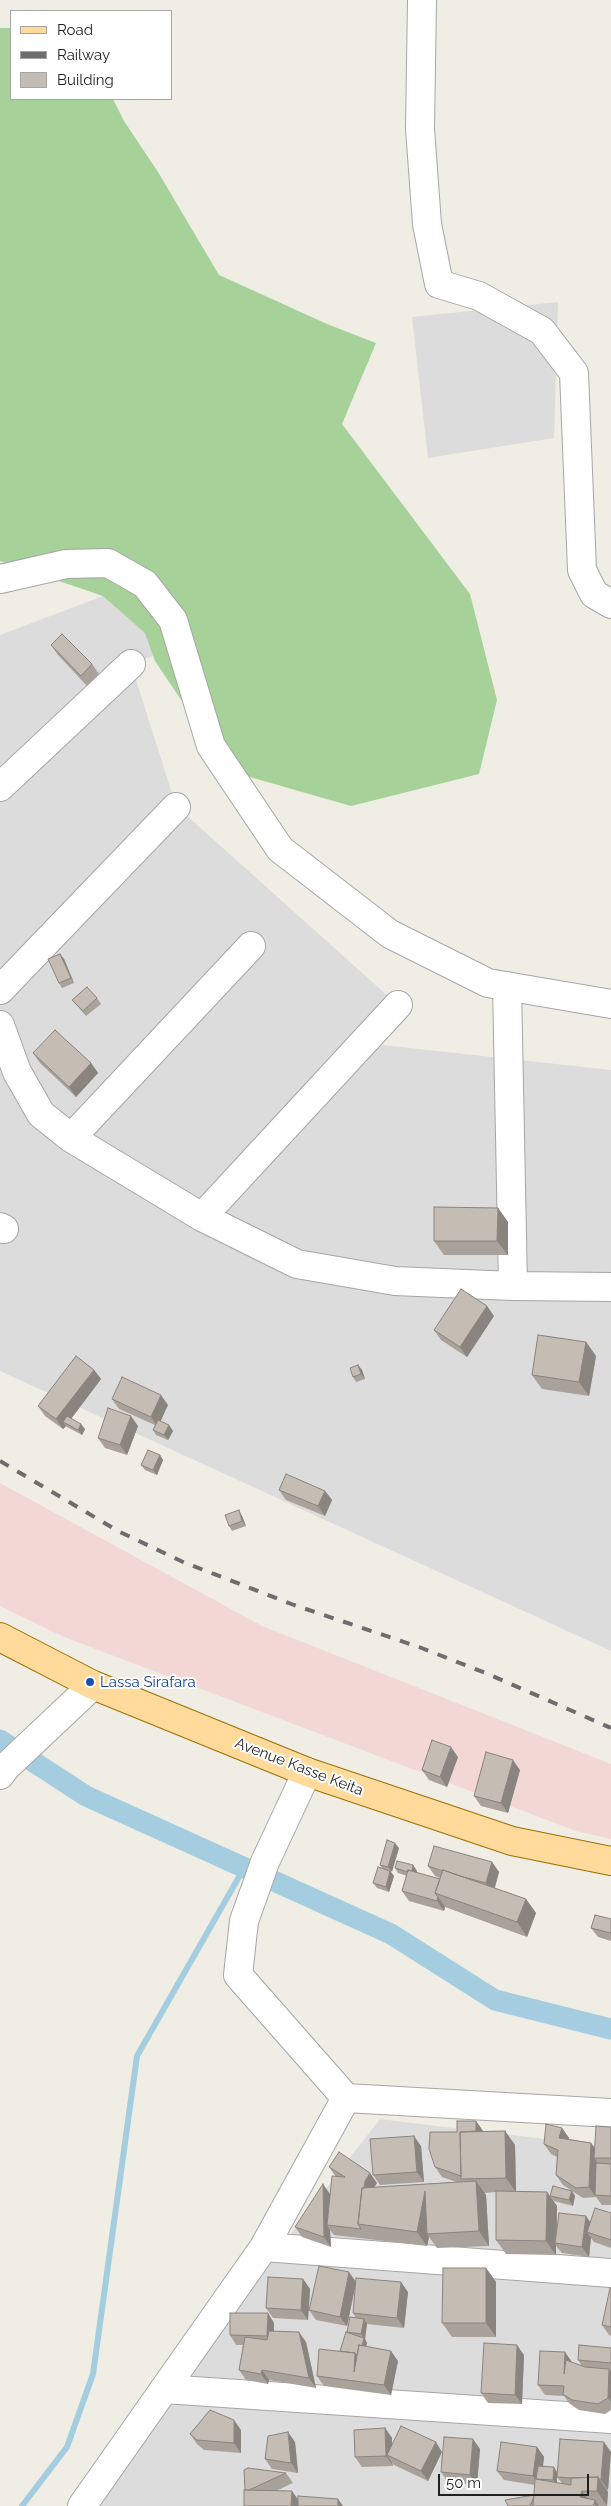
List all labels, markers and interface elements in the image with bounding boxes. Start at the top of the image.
legend [10,10,172,100]
text: Road [57,21,93,39]
text: Railway [57,46,110,64]
text: Building [57,71,114,89]
place label: Lassa Sirafara [100,1673,196,1691]
marker: Lassa Sirafara [84,1676,96,1688]
street label: Avenue Kasse Keita [232,1734,366,1800]
scale bar [441,2464,592,2496]
text: 50 m [446,2474,481,2492]

